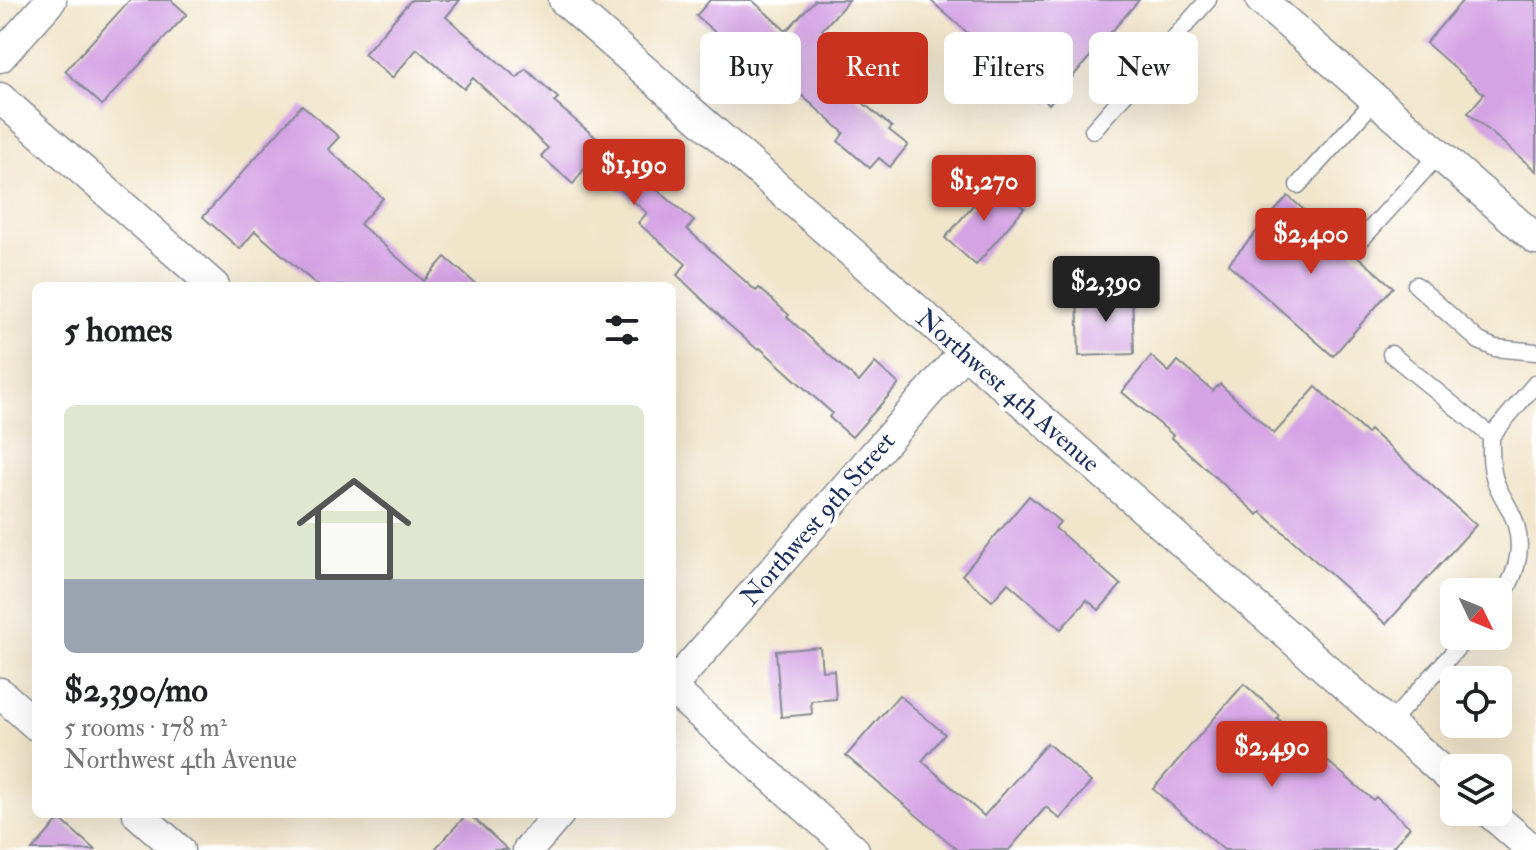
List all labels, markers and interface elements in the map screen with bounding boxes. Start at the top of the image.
chip: Buy [700,32,801,104]
chip: Rent [817,32,928,104]
chip: Filters [944,32,1073,104]
chip: New [1089,32,1198,104]
pin: $1,190 [569,139,699,207]
text: $1,190 [601,149,667,181]
pin: $1,270 [919,155,1049,223]
text: $1,270 [950,165,1018,197]
pin: $2,400 [1246,208,1376,276]
text: $2,400 [1273,218,1349,250]
pin: $2,390 [1041,256,1171,324]
text: $2,390 [1071,266,1141,298]
street label: Northwest 4th Avenue [910,302,1107,480]
icon: filters [600,308,644,352]
text: 5 homes [64,309,172,352]
street label: Northwest 9th Street [734,426,902,612]
icon: home [282,457,426,601]
north arrow [1440,578,1512,650]
map controls [1440,578,1512,826]
button: locate [1440,666,1512,738]
text: $2,390/mo [64,669,208,712]
text: 5 rooms · 178 m² [64,712,227,744]
pin: $2,490 [1207,721,1337,789]
text: $2,490 [1234,731,1310,763]
text: Northwest 4th Avenue [64,744,297,776]
button: layers [1440,754,1512,826]

